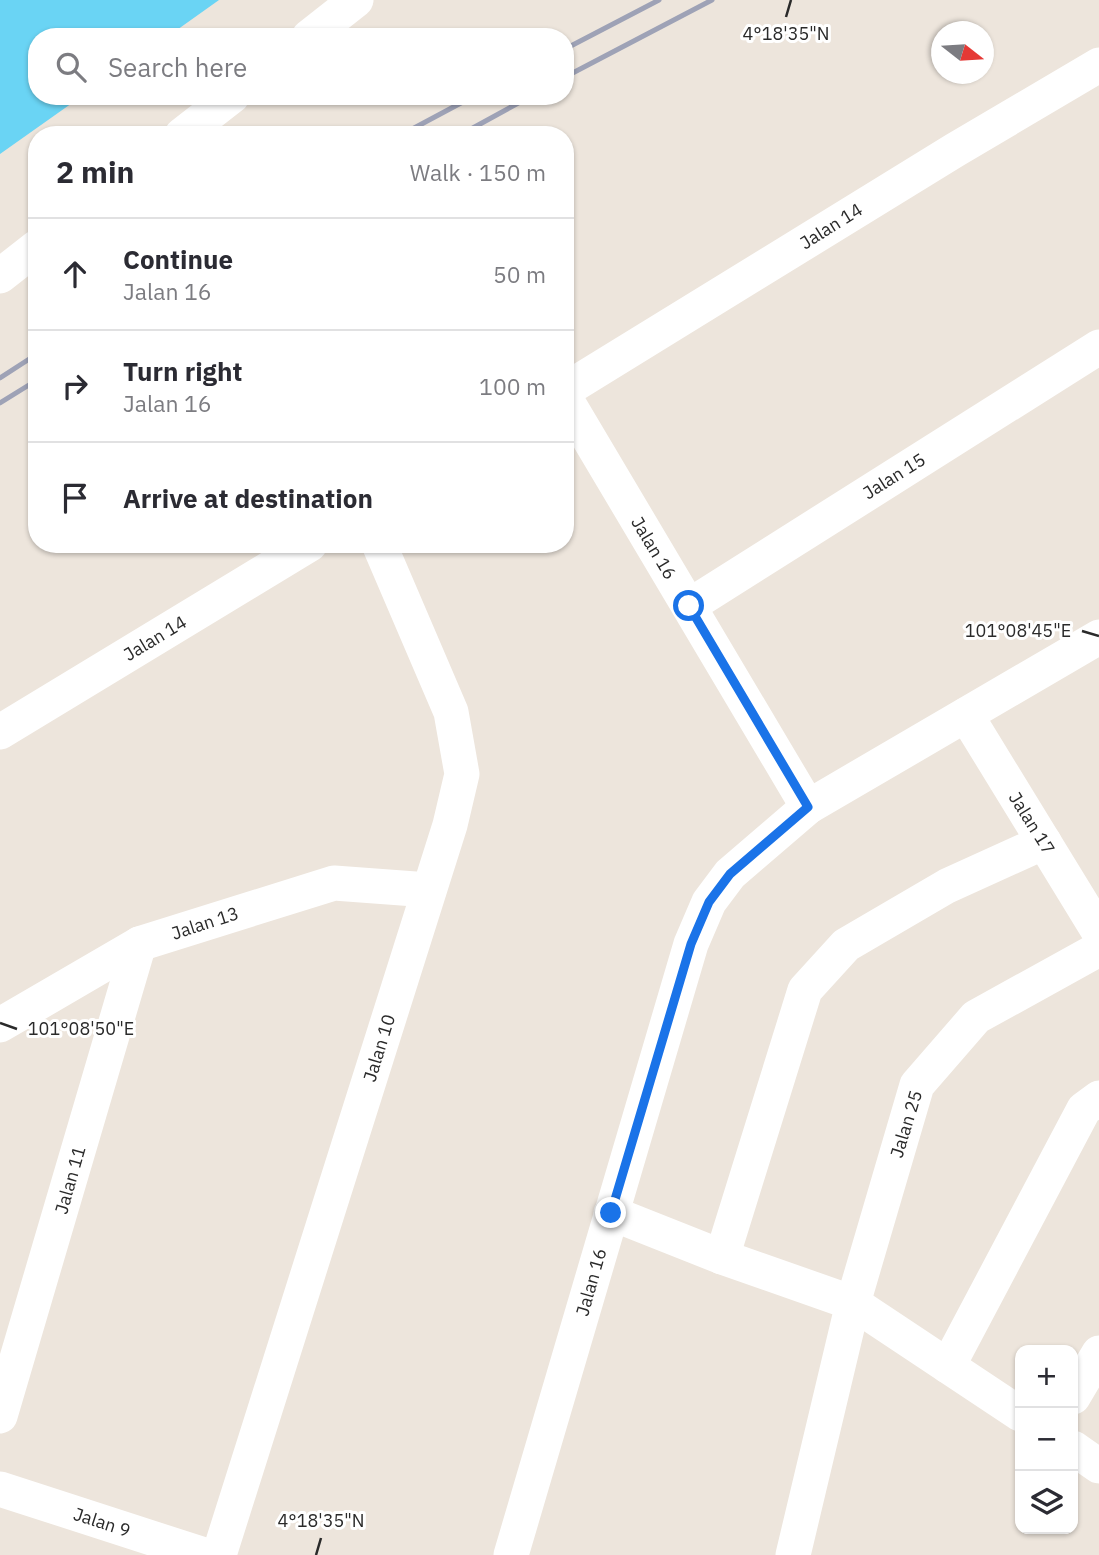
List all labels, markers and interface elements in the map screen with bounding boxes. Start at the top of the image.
north arrow [931,21,994,84]
text: 4°18'35"N [742,22,830,45]
search box [28,28,574,105]
icon: search [52,48,90,86]
text: Search here [108,50,247,84]
text: 2 min [56,152,134,191]
text: Walk · 150 m [410,157,546,187]
street label: Jalan 14 [795,198,867,254]
text: Continue [123,242,233,276]
icon: ahead [56,255,94,293]
text: 50 m [493,259,546,289]
text: Jalan 16 [123,276,212,306]
text: Turn right [123,354,242,388]
icon: right [56,367,94,405]
text: 100 m [479,371,546,401]
text: Jalan 16 [123,388,212,418]
street label: Jalan 15 [858,448,930,504]
icon: arrive [56,479,94,517]
text: Arrive at destination [123,481,373,515]
street label: Jalan 16 [626,512,682,584]
route start [673,590,704,621]
street label: Jalan 14 [119,610,191,666]
text: 101°08'45"E [965,619,1071,642]
street label: Jalan 17 [1004,787,1060,859]
street label: Jalan 13 [168,901,242,945]
street label: Jalan 10 [358,1011,400,1085]
text: 101°08'50"E [28,1017,134,1040]
street label: Jalan 25 [885,1087,927,1161]
street label: Jalan 11 [49,1143,91,1217]
route end [595,1197,626,1228]
street label: Jalan 16 [570,1245,612,1319]
map controls [1015,1345,1078,1534]
button: + [1015,1345,1078,1408]
button: − [1015,1408,1078,1471]
button: layers [1015,1471,1078,1534]
street label: Jalan 9 [71,1502,133,1542]
text: 4°18'35"N [277,1509,365,1532]

